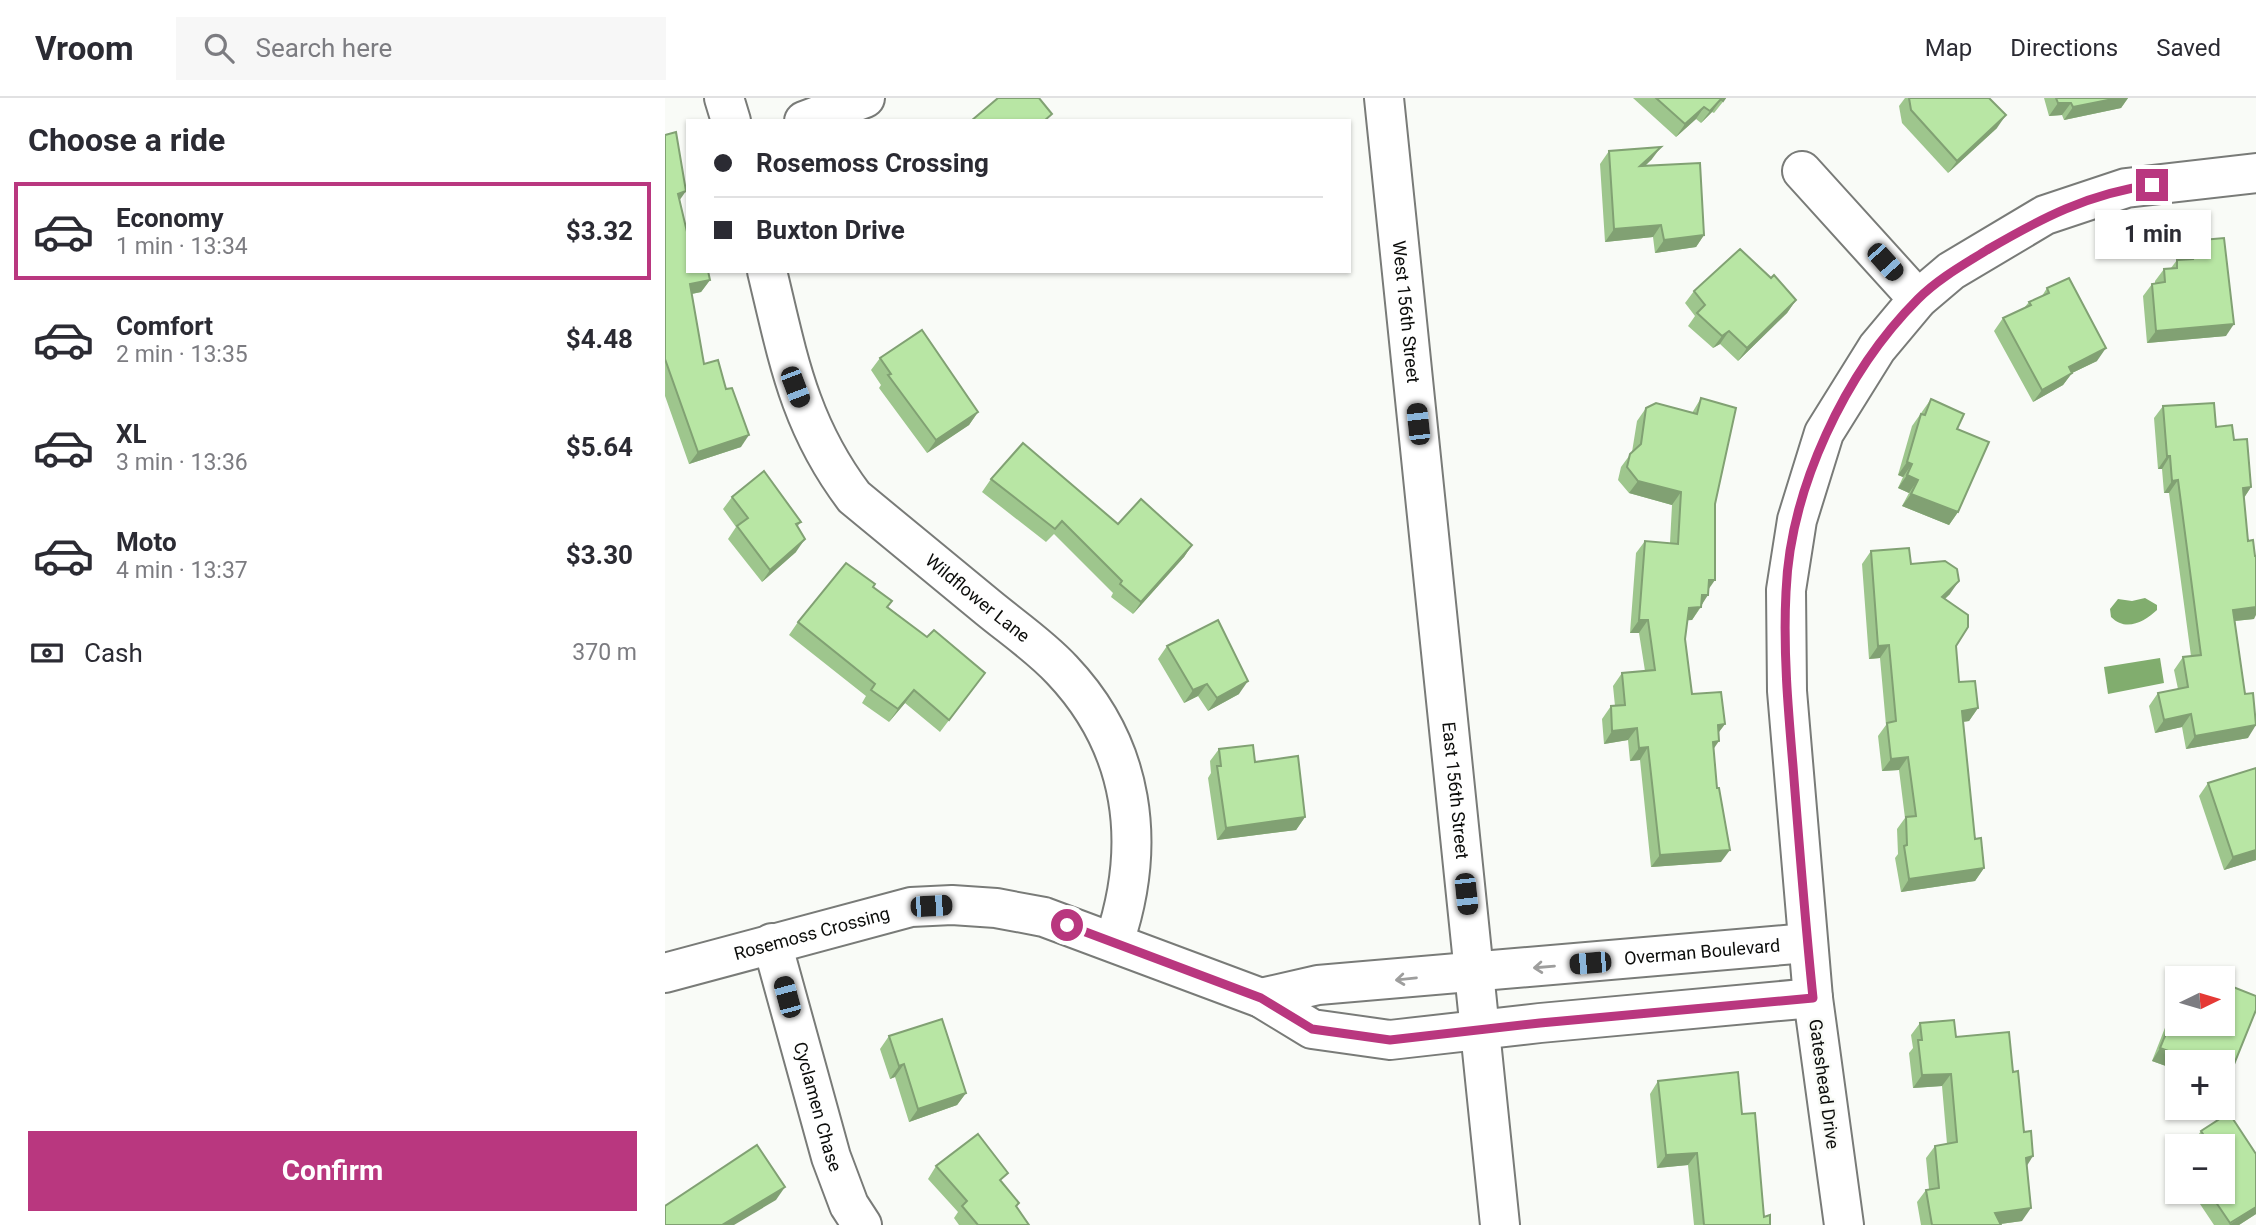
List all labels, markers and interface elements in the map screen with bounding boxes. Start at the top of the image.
search box [176,17,666,80]
text: Vroom [35,29,134,68]
icon: search [200,29,238,67]
text: Search here [256,33,392,63]
text: Map [1925,34,1972,62]
text: Directions [2010,34,2118,62]
text: Saved [2156,34,2221,62]
text: Choose a ride [28,121,225,159]
text: Rosemoss Crossing [756,148,989,178]
route end [2136,169,2168,201]
icon: car [32,200,95,263]
text: Economy [116,203,223,233]
callout: 1 min [2094,210,2210,258]
text: Buxton Drive [756,215,905,245]
text: $3.32 [566,216,633,246]
text: 1 min [2124,221,2182,248]
text: 1 min · 13:34 [116,233,248,260]
car [1864,239,1907,285]
street label: West 156th Street [1389,240,1424,384]
icon: car [32,308,95,371]
text: Comfort [116,311,213,341]
text: $4.48 [566,324,633,354]
text: 2 min · 13:35 [116,341,248,368]
car [778,364,813,410]
car [1406,402,1431,446]
icon: car [32,416,95,479]
text: XL [116,419,147,449]
text: $5.64 [566,432,633,462]
text: 3 min · 13:36 [116,449,248,476]
icon: car [32,524,95,587]
text: Moto [116,527,177,557]
text: $3.30 [566,540,633,570]
street label: Wildflower Lane [921,549,1034,646]
text: 4 min · 13:37 [116,557,248,584]
icon: cash [28,634,66,672]
text: Cash [84,638,143,668]
text: 370 m [572,639,637,666]
street label: East 156th Street [1438,721,1473,860]
car [1454,872,1479,916]
car [910,894,953,918]
street label: Rosemoss Crossing [732,902,892,964]
route start [1051,909,1083,941]
street label: Overman Boulevard [1623,934,1781,969]
car [1569,951,1612,975]
one-way arrow [1533,961,1556,974]
north arrow [2165,966,2235,1036]
map controls [2165,966,2235,1204]
one-way arrow [1395,973,1418,986]
car [772,974,803,1020]
street label: Gateshead Drive [1805,1018,1844,1150]
street label: Cyclamen Chase [790,1039,847,1174]
button: + [2165,1050,2235,1120]
button: Confirm [28,1131,637,1211]
button: − [2165,1134,2235,1204]

